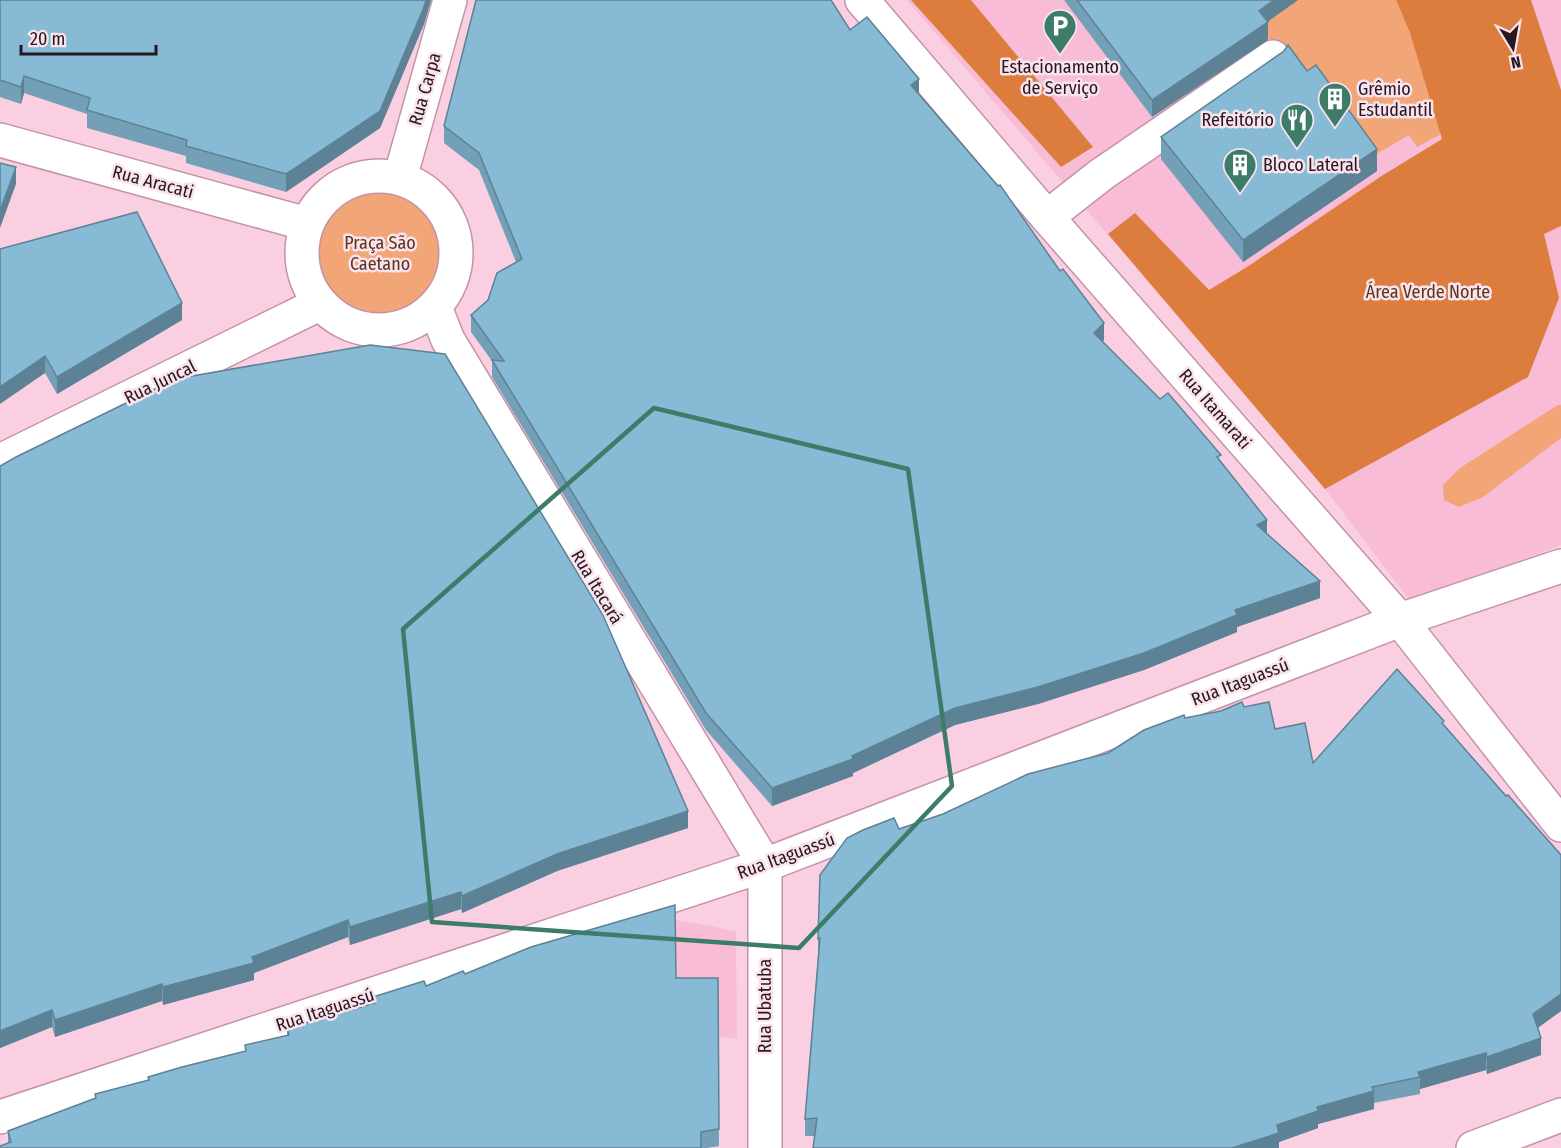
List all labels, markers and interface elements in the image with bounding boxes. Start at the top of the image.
parking icon: Estacionamento de Serviço [1042,8,1078,55]
scale bar [21,18,156,56]
north arrow [1483,18,1543,78]
text: 20 m [30,28,65,50]
street label: Rua Carpa [404,50,446,128]
text: N [1509,52,1522,72]
place label: Estacionamento de Serviço [1001,56,1119,99]
place label: Grêmio Estudantil [1358,78,1433,121]
building icon: Grêmio Estudantil [1317,81,1353,128]
restaurant icon: Refeitório [1279,102,1315,149]
place label: Refeitório [1201,109,1274,131]
building icon: Bloco Lateral [1222,147,1258,194]
place label: Bloco Lateral [1263,154,1359,176]
street label: Rua Aracati [110,161,196,203]
park label: Praça São Caetano [344,232,416,275]
park label: Área Verde Norte [1366,280,1490,303]
street label: Rua Juncal [121,355,200,409]
street label: Rua Itamarati [1174,364,1256,454]
street label: Rua Itacará [566,546,628,628]
street label: Rua Itaguassú [1188,653,1292,711]
street label: Rua Itaguassú [734,828,838,884]
street label: Rua Ubatuba [754,959,776,1053]
street label: Rua Itaguassú [273,984,377,1036]

